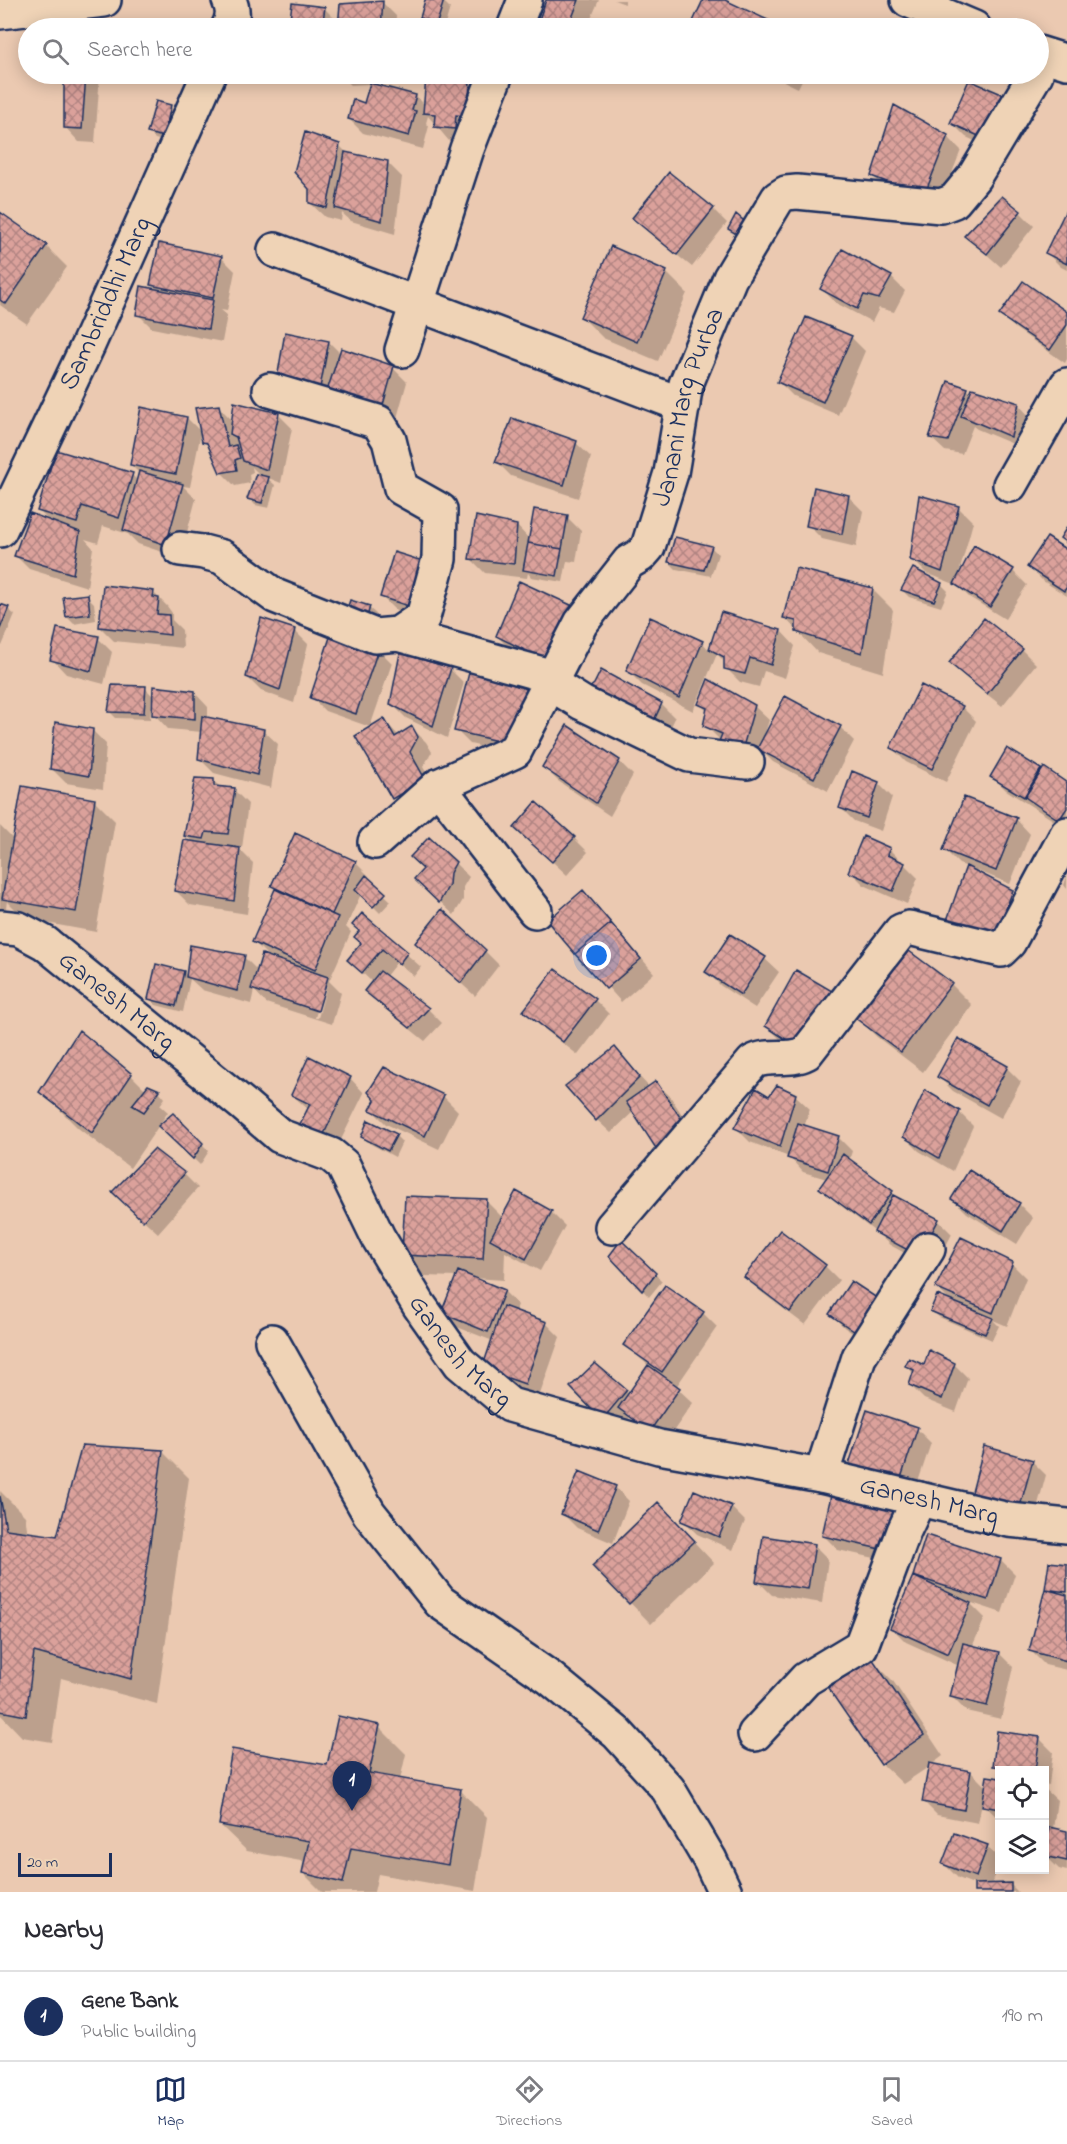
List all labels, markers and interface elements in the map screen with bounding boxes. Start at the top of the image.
search box [18,18,1049,84]
icon: search [39,35,72,68]
text: Search here [87,35,192,67]
street label: Sambriddhi Marg [50,211,162,397]
street label: Janani Marg Purba [642,302,735,512]
street label: Ganesh Marg [49,941,184,1061]
your location [582,941,611,970]
street label: Ganesh Marg [398,1287,520,1418]
street label: Ganesh Marg [856,1466,1003,1536]
pin: 1 [332,1762,372,1811]
map controls [995,1766,1049,1874]
button: locate [995,1766,1049,1820]
button: layers [995,1820,1049,1874]
scale bar [18,1850,112,1878]
text: 20 m [27,1851,58,1875]
text: Nearby [24,1912,103,1950]
text: Gene Bank [81,1986,178,2018]
text: 1 [40,2002,47,2031]
text: 190 m [1001,2002,1043,2031]
text: Public building [81,2018,196,2047]
tab: Map [154,2073,187,2133]
tab: Directions [496,2073,562,2133]
tab: Saved [871,2073,913,2133]

